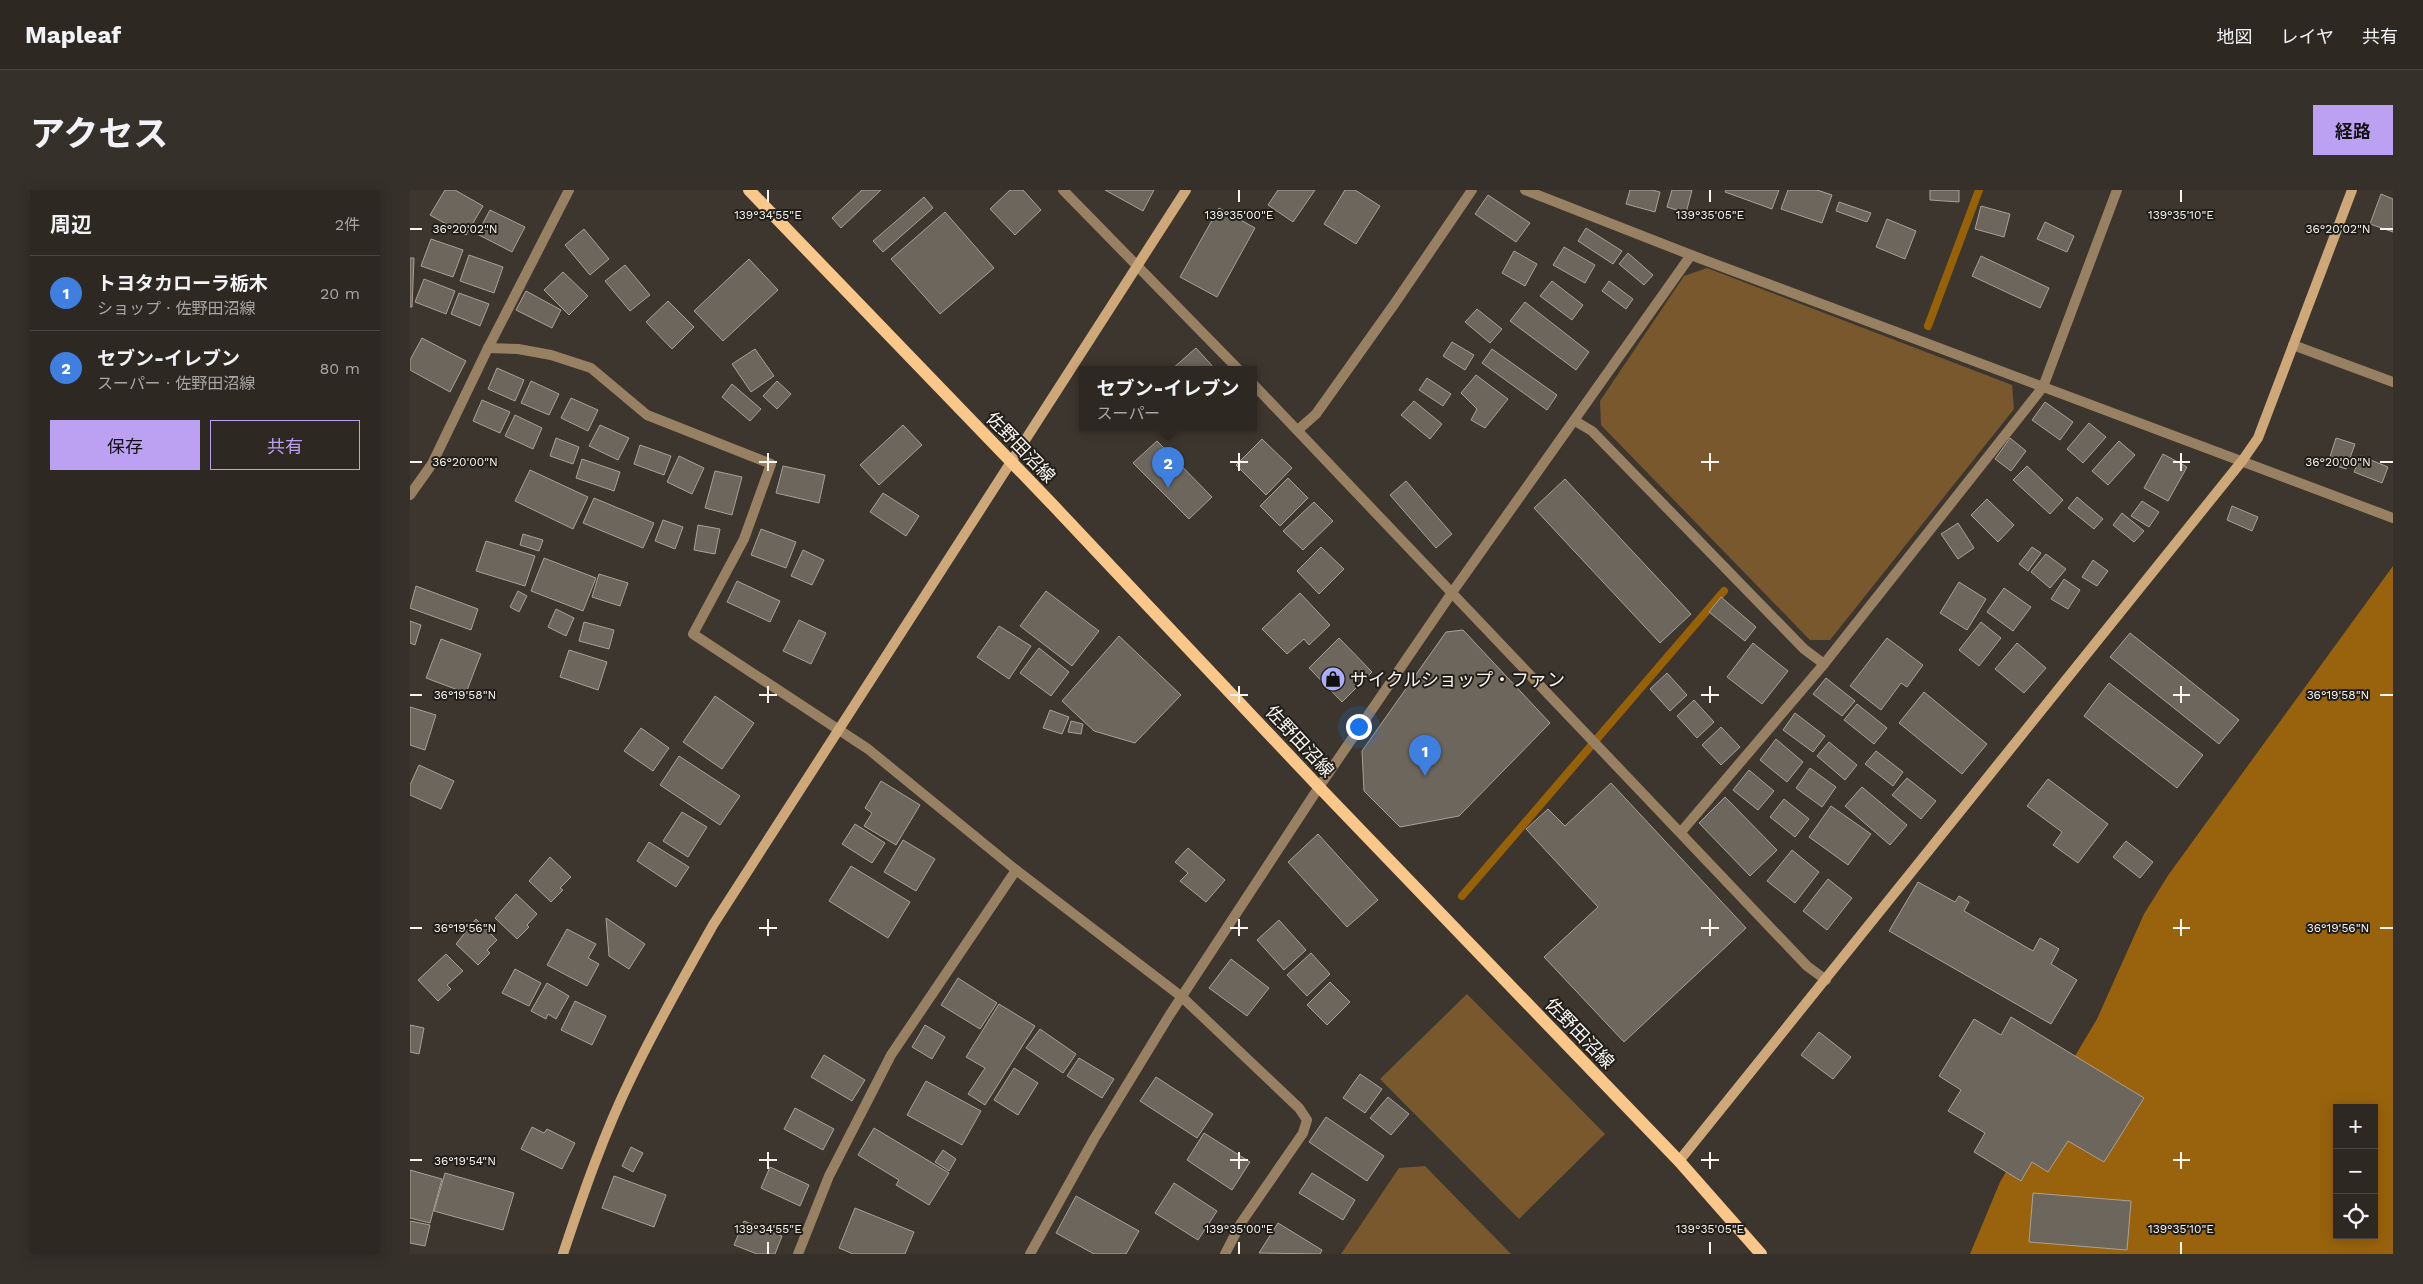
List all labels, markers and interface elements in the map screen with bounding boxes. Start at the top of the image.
text: Mapleaf [25,21,121,49]
text: 地図 [2217,26,2253,47]
text: レイヤ [2281,26,2334,47]
text: 共有 [2362,26,2398,47]
button: 経路 [2313,105,2393,155]
text: アクセス [30,113,168,155]
text: 139°34'55"E [734,208,802,222]
text: 139°35'00"E [1205,208,1274,222]
text: 139°35'05"E [1676,208,1745,222]
text: 139°35'10"E [2148,208,2214,222]
text: 周辺 [50,212,92,237]
text: 2件 [335,215,360,234]
text: 36°20'02"N [432,222,498,236]
text: 36°20'02"N [2305,222,2371,236]
text: トヨタカローラ栃木 [97,272,268,295]
text: 1 [63,284,69,303]
text: 20 m [320,284,360,303]
text: ショップ · 佐野田沼線 [97,299,256,318]
text: セブン-イレブン [97,347,240,370]
text: 2 [61,359,71,378]
text: 80 m [319,359,360,378]
popup [1079,366,1257,431]
text: スーパー · 佐野田沼線 [97,374,255,393]
text: セブン-イレブン [1096,377,1240,400]
text: スーパー [1096,404,1160,423]
street label: 佐野田沼線 [982,407,1060,487]
button: 保存 [50,420,200,470]
button: 共有 [210,420,360,470]
pin: 2 [1152,447,1184,488]
text: 36°20'00"N [432,455,498,469]
text: 36°20'00"N [2305,455,2371,469]
shop icon: サイクルショップ・ファン [1320,666,1346,692]
place label: サイクルショップ・ファン [1350,669,1565,690]
text: 36°19'58"N [434,688,496,702]
text: 36°19'58"N [2307,688,2369,702]
street label: 佐野田沼線 [1262,701,1338,781]
your location [1346,714,1372,740]
pin: 1 [1409,735,1441,776]
text: 36°19'56"N [434,921,496,935]
text: 36°19'56"N [2307,921,2369,935]
street label: 佐野田沼線 [1541,993,1619,1073]
map controls [2333,1104,2378,1239]
button: + [2333,1104,2378,1149]
button: − [2333,1149,2378,1194]
text: 36°19'54"N [434,1154,496,1168]
button: locate [2333,1194,2378,1239]
text: 139°34'55"E [734,1222,802,1236]
text: 139°35'00"E [1205,1222,1274,1236]
text: 139°35'05"E [1676,1222,1745,1236]
text: 139°35'10"E [2148,1222,2214,1236]

